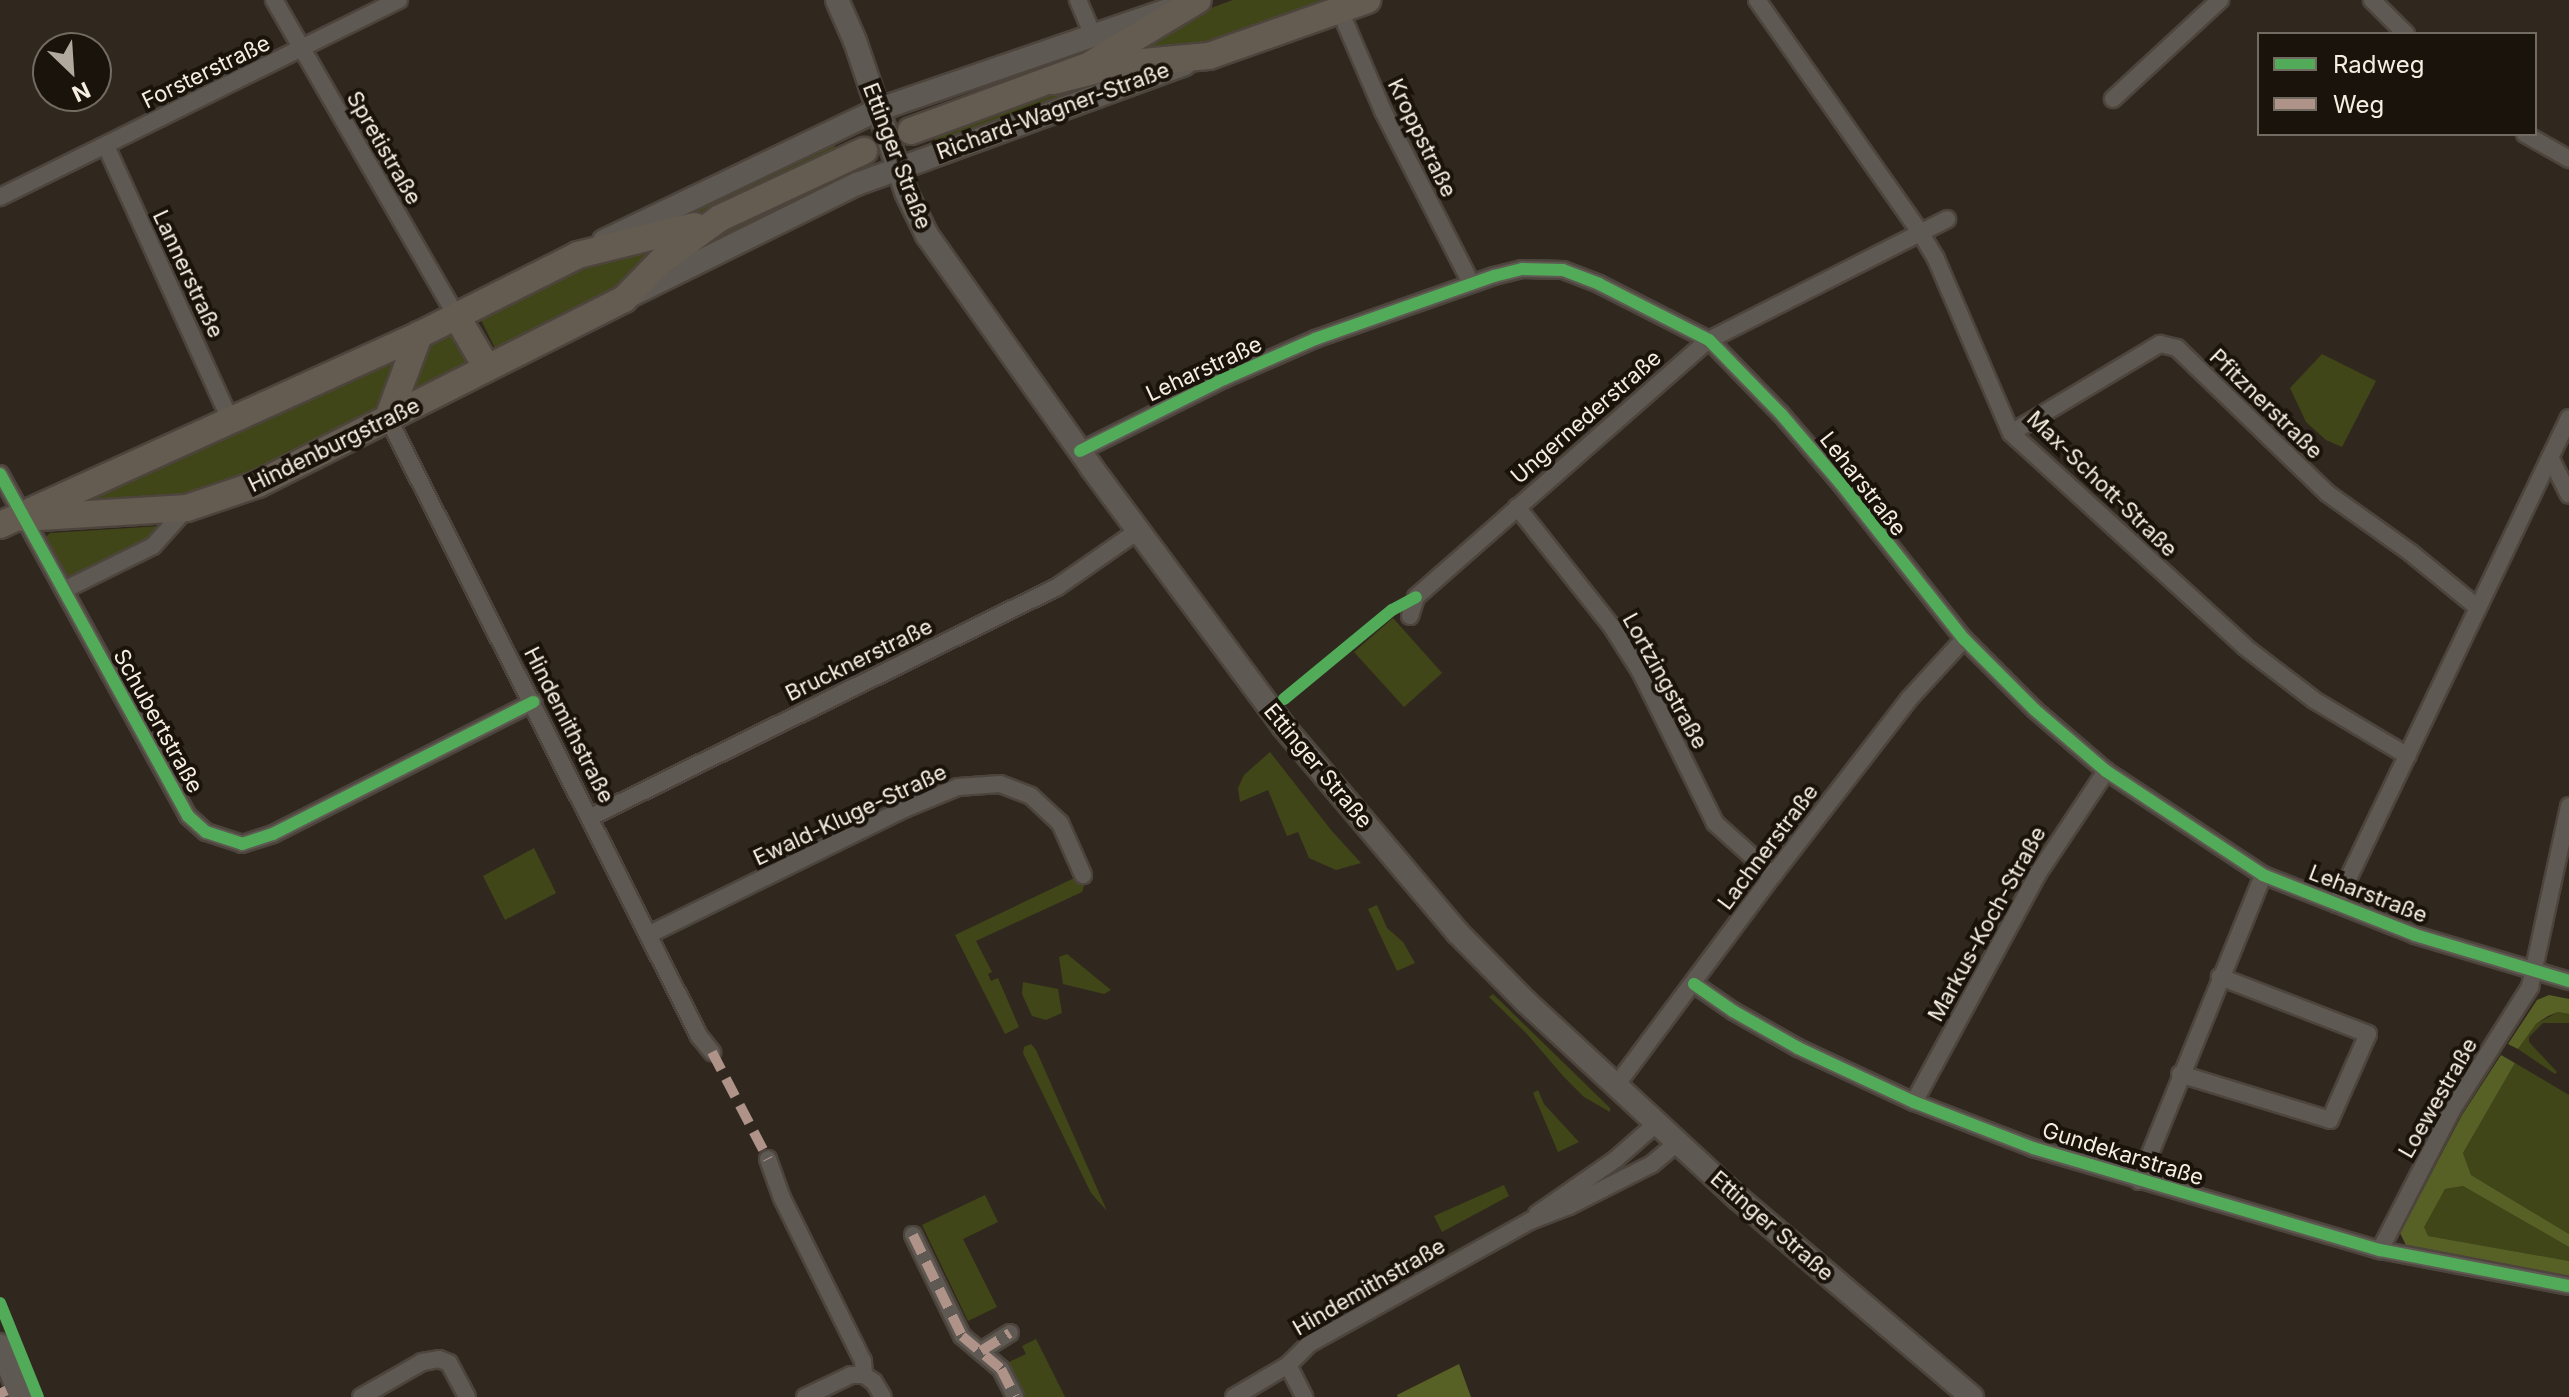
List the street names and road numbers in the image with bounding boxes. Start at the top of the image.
street label: Forsterstraße [138,30,274,114]
street label: Richard-Wagner-Straße [933,57,1173,165]
street label: Kroppstraße [1382,74,1462,202]
street label: Ettinger Straße [857,79,937,233]
street label: Spretistraße [341,87,427,209]
street label: Lannerstraße [147,206,229,342]
street label: Leharstraße [1142,331,1266,407]
street label: Pfitznerstraße [2204,344,2328,464]
street label: Ungernederstraße [1505,345,1667,489]
street label: Hindenburgstraße [244,392,424,498]
street label: Max-Schott-Straße [2021,406,2183,562]
street label: Leharstraße [1814,427,1912,541]
street label: Lortzingstraße [1617,608,1713,754]
street label: Brucknerstraße [781,613,937,707]
street label: Hindemithstraße [518,643,620,807]
street label: Schubertstraße [108,644,208,798]
street label: Ettinger Straße [1258,698,1378,834]
street label: Ewald-Kluge-Straße [749,759,951,871]
street label: Lachnerstraße [1712,779,1824,915]
street label: Markus-Koch-Straße [1922,822,2052,1026]
street label: Leharstraße [2305,859,2431,929]
street label: Loewestraße [2393,1033,2483,1163]
street label: Gundekarstraße [2039,1117,2207,1191]
street label: Ettinger Straße [1705,1165,1839,1287]
street label: Hindemithstraße [1288,1233,1450,1341]

